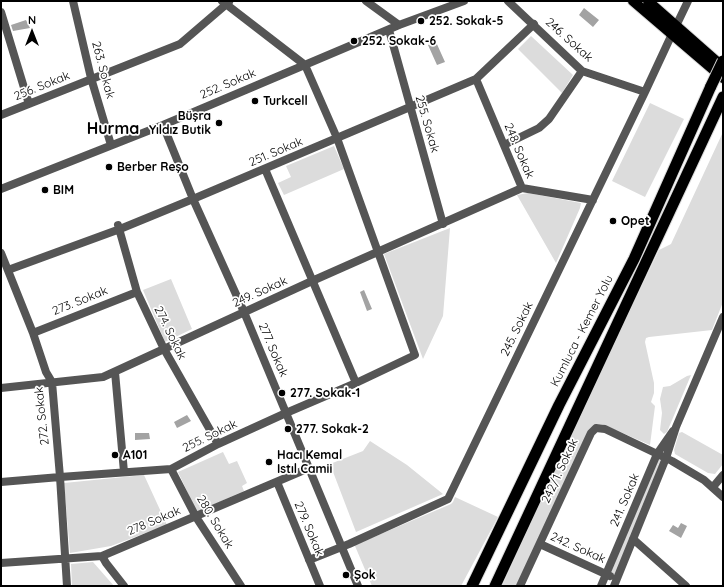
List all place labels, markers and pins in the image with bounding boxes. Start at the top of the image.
place label: 252. Sokak-5 [429,14,503,28]
marker: 252. Sokak-5 [416,16,426,26]
place label: 252. Sokak-6 [362,34,436,48]
marker: 252. Sokak-6 [349,36,359,46]
place label: Turkcell [263,94,308,108]
marker: Turkcell [250,96,260,106]
place label: Büşra Yıldız Butik [149,109,211,137]
marker: Büşra Yıldız Butik [214,118,224,128]
place label: Berber Reşo [117,160,189,174]
marker: Berber Reşo [104,162,114,172]
place label: BIM [53,183,74,197]
marker: BIM [40,185,50,195]
place label: Opet [621,214,650,228]
marker: Opet [608,216,618,226]
place label: 277. Sokak-1 [290,386,360,400]
marker: 277. Sokak-1 [277,388,287,398]
place label: 277. Sokak-2 [296,422,369,436]
marker: 277. Sokak-2 [283,424,293,434]
place label: A101 [123,448,147,462]
place label: Hacı Kemal Istıl Camii [277,448,342,476]
marker: A101 [110,450,120,460]
marker: Hacı Kemal Istıl Camii [264,457,274,467]
place label: Şok [354,568,375,582]
marker: Şok [341,570,351,580]

